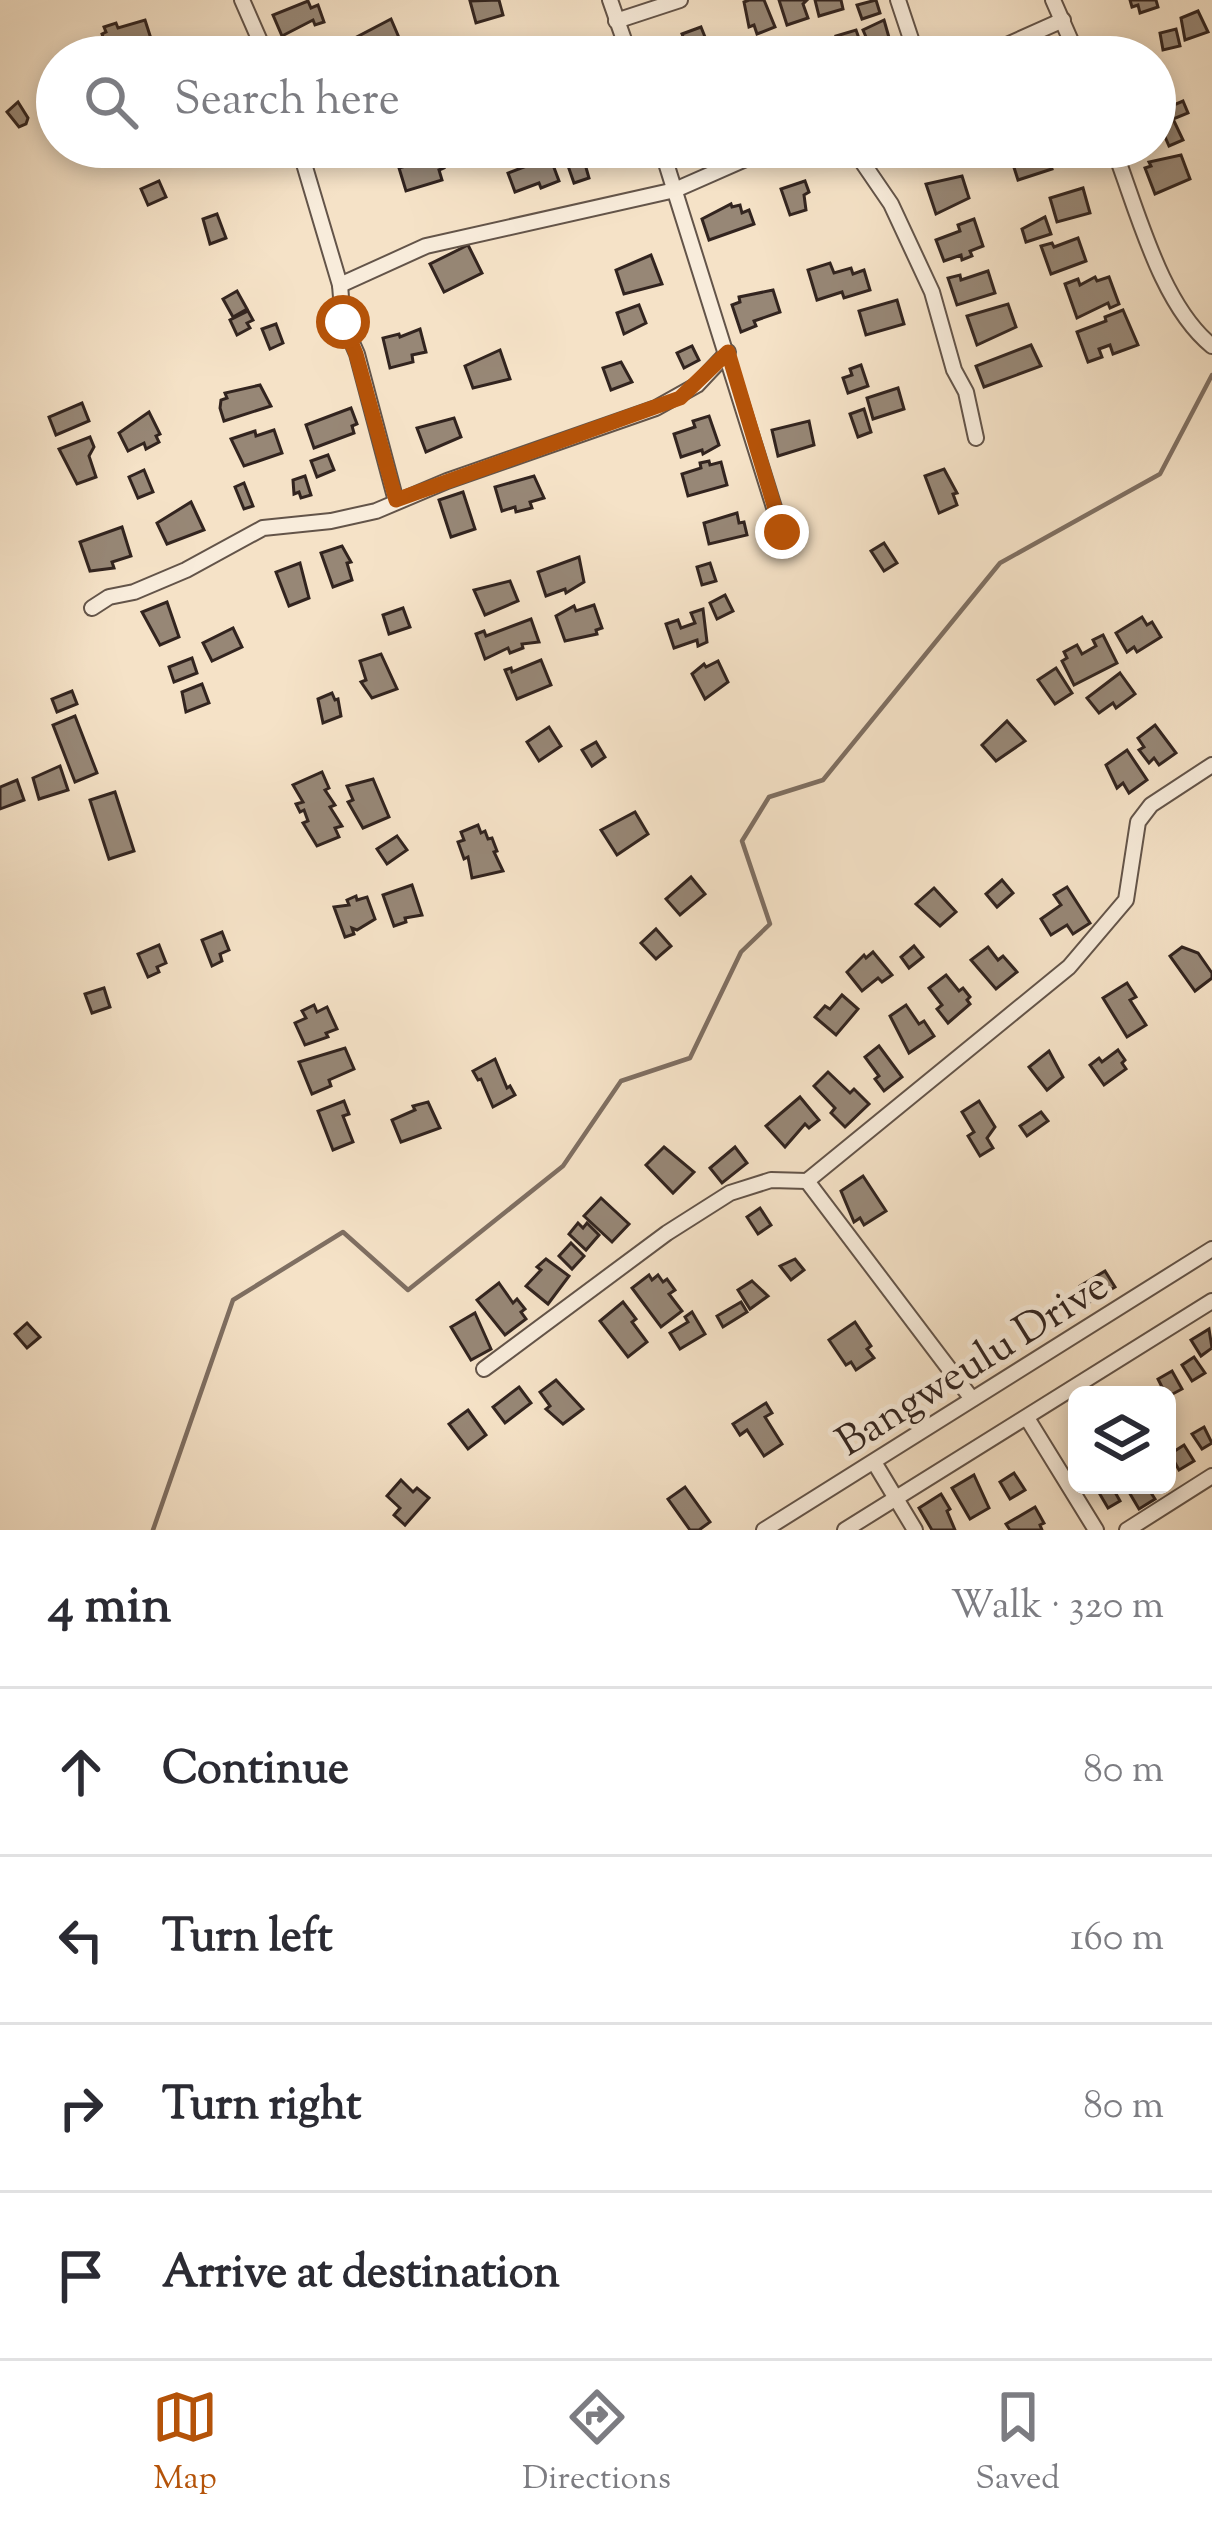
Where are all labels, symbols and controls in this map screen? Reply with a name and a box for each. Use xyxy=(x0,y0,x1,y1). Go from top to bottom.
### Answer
search box xyxy=(36,36,1176,168)
icon: search xyxy=(78,69,144,135)
text: Search here xyxy=(174,70,400,135)
route start xyxy=(316,295,370,349)
route end xyxy=(755,505,809,559)
street label: Bangweulu Drive xyxy=(826,1259,1121,1474)
map controls xyxy=(1068,1386,1176,1494)
button: layers xyxy=(1068,1386,1176,1494)
text: 4 min xyxy=(48,1572,171,1645)
text: Walk · 320 m xyxy=(951,1580,1164,1636)
icon: ahead xyxy=(48,1739,114,1805)
text: Continue xyxy=(162,1739,349,1804)
text: 80 m xyxy=(1083,1744,1164,1800)
icon: left xyxy=(48,1907,114,1973)
text: Turn left xyxy=(162,1907,333,1972)
text: 160 m xyxy=(1070,1912,1164,1968)
icon: right xyxy=(48,2075,114,2141)
text: Turn right xyxy=(162,2075,361,2140)
text: 80 m xyxy=(1083,2080,1164,2136)
icon: arrive xyxy=(48,2243,114,2309)
text: Arrive at destination xyxy=(162,2243,560,2308)
tab: Map xyxy=(152,2384,218,2504)
tab: Directions xyxy=(522,2384,671,2504)
tab: Saved xyxy=(975,2384,1060,2504)

